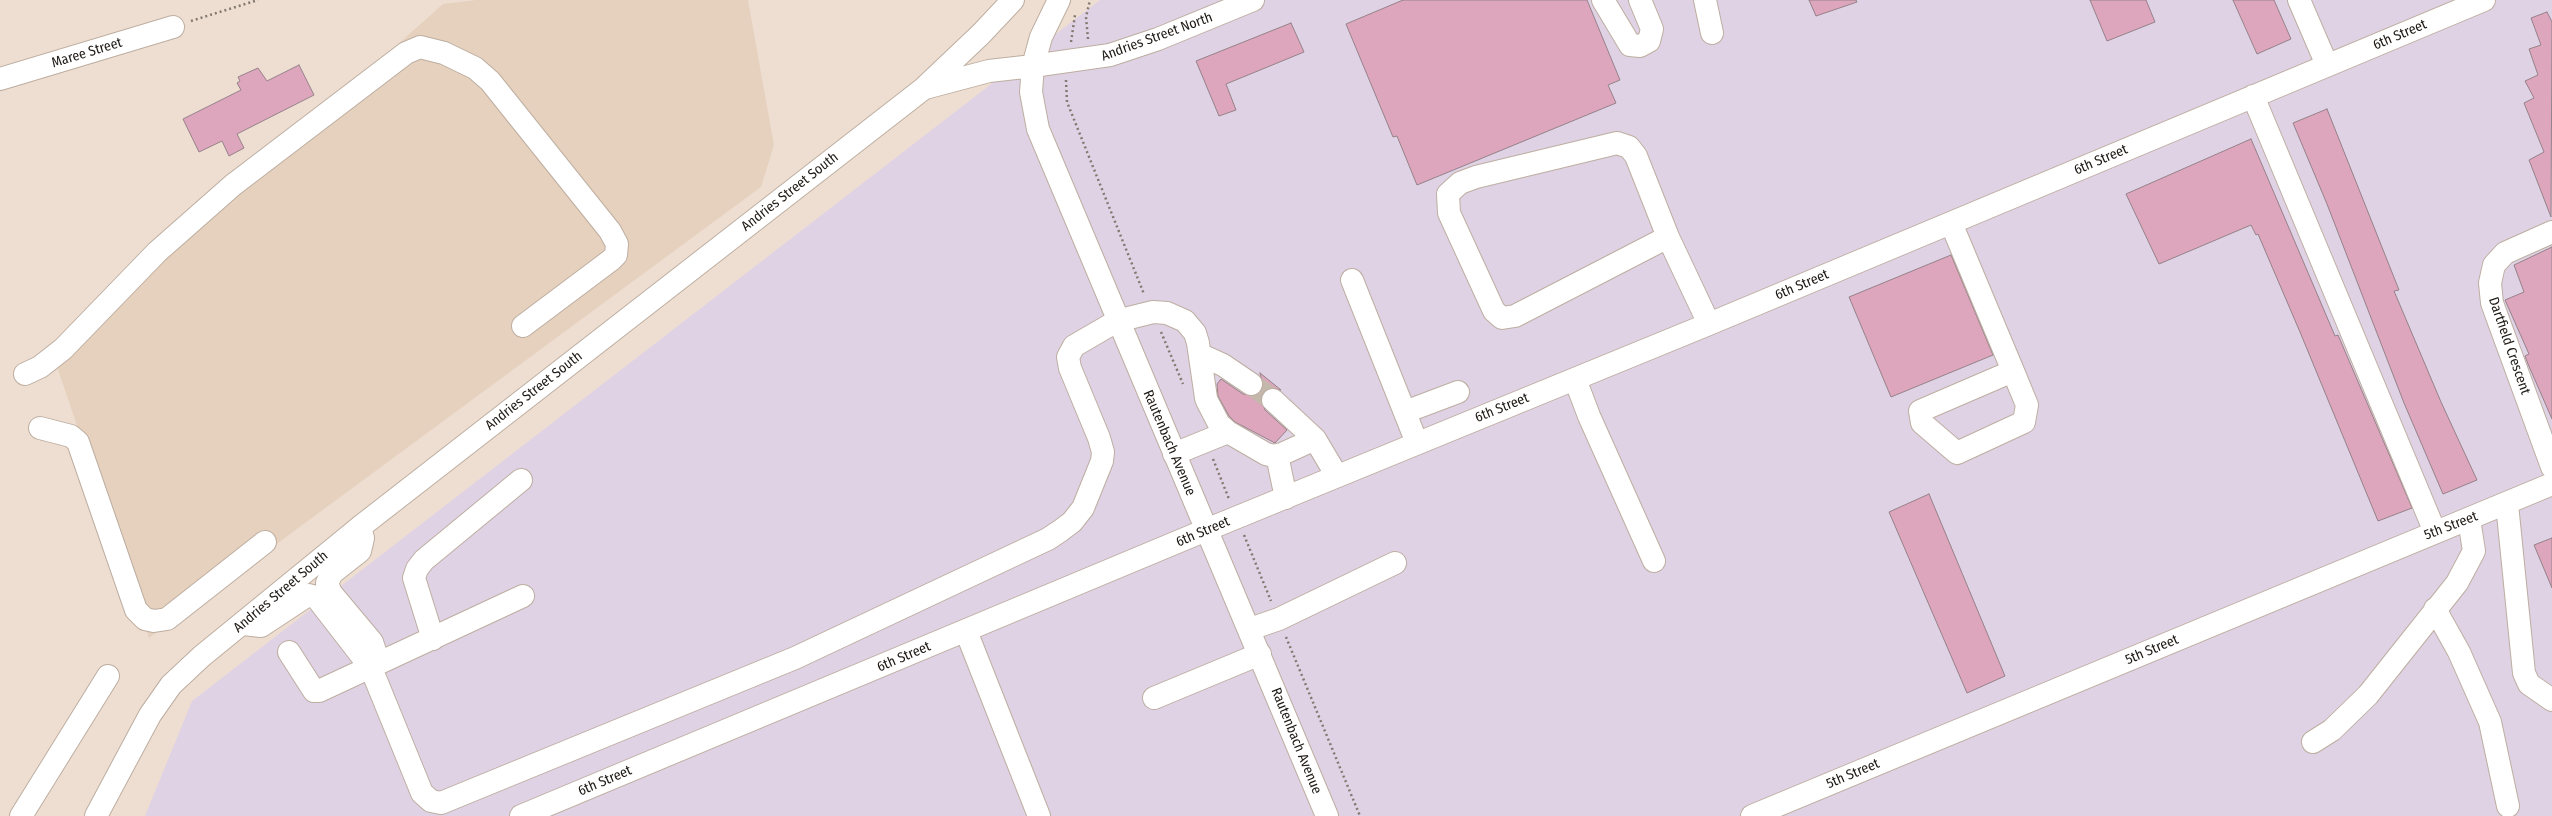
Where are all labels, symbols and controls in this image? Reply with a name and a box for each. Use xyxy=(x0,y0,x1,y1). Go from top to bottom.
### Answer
street label: Andries Street North xyxy=(1099,9,1215,65)
street label: 6th Street xyxy=(2371,16,2429,54)
street label: Maree Street xyxy=(50,34,124,72)
street label: 6th Street xyxy=(2072,141,2130,179)
street label: Andries Street South xyxy=(738,149,842,235)
street label: 6th Street xyxy=(1773,266,1831,304)
street label: Dartfield Crescent xyxy=(2484,295,2534,397)
street label: Andries Street South xyxy=(482,348,586,434)
street label: Rautenbach Avenue xyxy=(1139,388,1199,498)
street label: 6th Street xyxy=(1473,390,1531,426)
street label: 5th Street xyxy=(2422,508,2480,544)
street label: 6th Street xyxy=(1174,513,1232,551)
street label: Andries Street South xyxy=(230,548,332,636)
street label: 5th Street xyxy=(2123,631,2181,669)
street label: 6th Street xyxy=(875,638,933,676)
street label: Rautenbach Avenue xyxy=(1267,685,1325,797)
street label: 5th Street xyxy=(1824,755,1882,793)
street label: 6th Street xyxy=(576,762,634,800)

